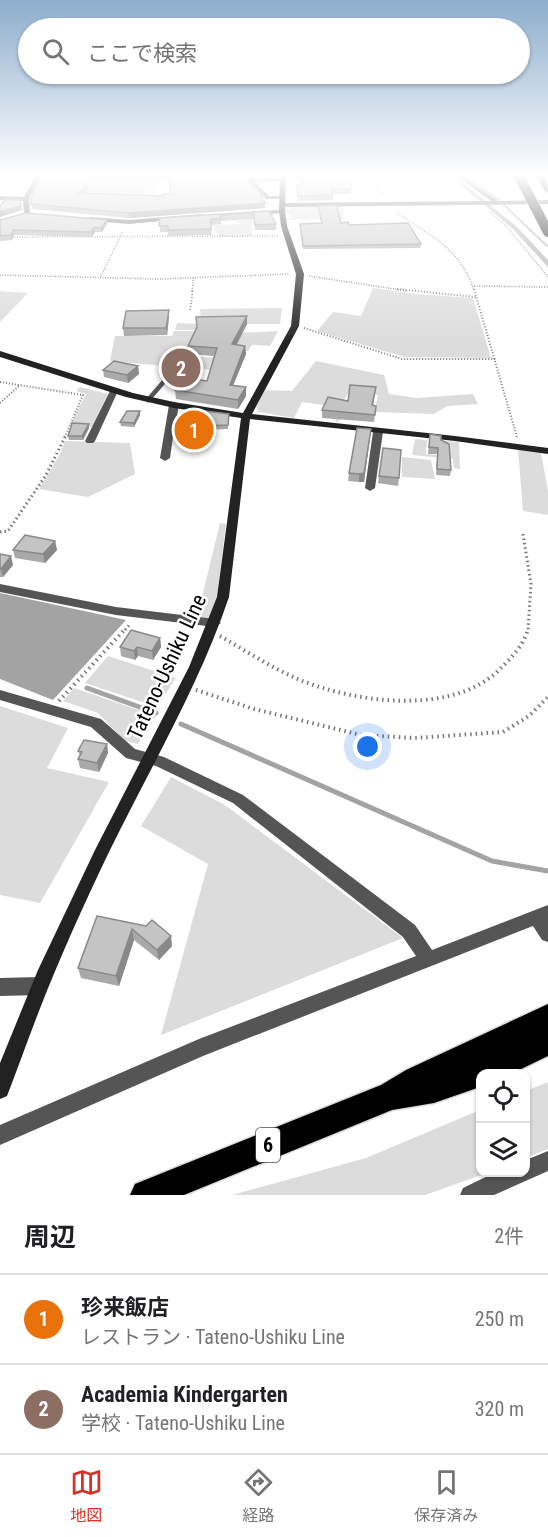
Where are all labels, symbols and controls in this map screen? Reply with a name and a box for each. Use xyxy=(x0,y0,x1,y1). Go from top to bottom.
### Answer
search box xyxy=(18,18,530,84)
icon: search xyxy=(39,35,72,68)
text: ここで検索 xyxy=(87,41,197,66)
pin: 2 xyxy=(162,346,201,391)
pin: 1 xyxy=(174,408,214,452)
street label: Tateno-Ushiku Line xyxy=(123,590,211,743)
your location xyxy=(353,732,382,761)
map controls xyxy=(476,1069,530,1177)
button: locate xyxy=(476,1069,530,1123)
button: layers xyxy=(476,1123,530,1177)
road number: 6 xyxy=(256,1128,280,1162)
text: 周辺 xyxy=(24,1222,76,1252)
text: 2件 xyxy=(494,1224,524,1248)
text: 珍来飯店 xyxy=(81,1295,169,1320)
text: 1 xyxy=(38,1307,49,1331)
text: 250 m xyxy=(475,1307,524,1331)
text: レストラン · Tateno-Ushiku Line xyxy=(81,1325,345,1349)
text: Academia Kindergarten xyxy=(81,1382,288,1407)
text: 2 xyxy=(38,1397,49,1421)
text: 320 m xyxy=(475,1397,524,1421)
text: 学校 · Tateno-Ushiku Line xyxy=(81,1411,285,1435)
tab: 地図 xyxy=(70,1466,103,1526)
tab: 経路 xyxy=(242,1466,275,1526)
tab: 保存済み xyxy=(414,1466,478,1526)

